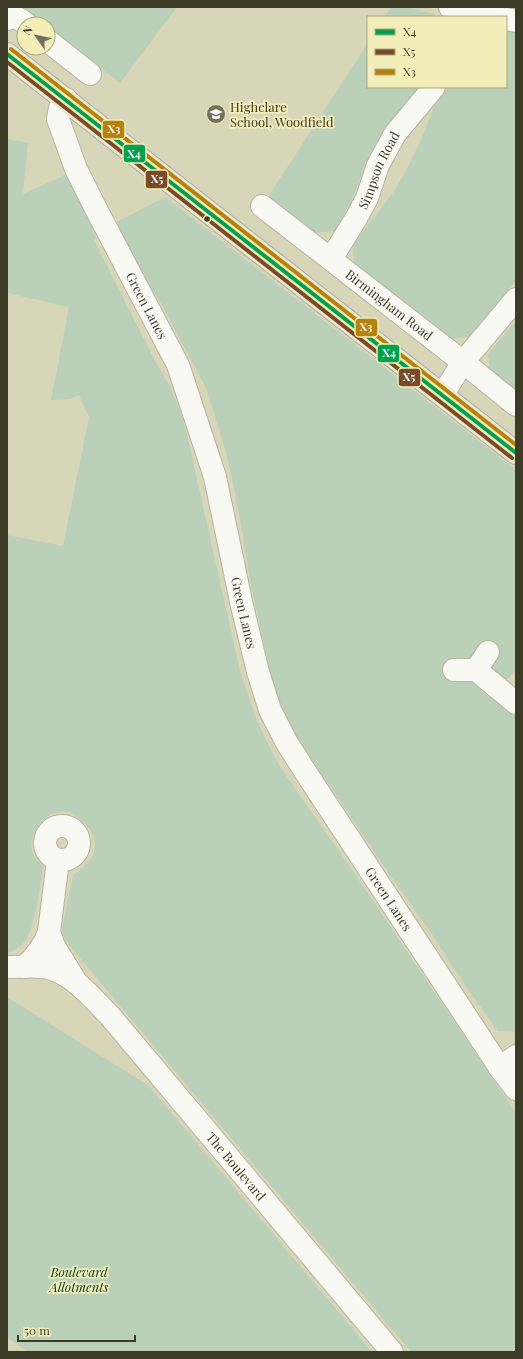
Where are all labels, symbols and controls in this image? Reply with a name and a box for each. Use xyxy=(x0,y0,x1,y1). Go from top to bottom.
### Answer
north arrow xyxy=(16,16,56,56)
legend xyxy=(367,16,507,88)
text: N xyxy=(19,23,36,38)
text: X4 xyxy=(403,23,417,39)
text: X5 xyxy=(403,43,416,59)
text: X3 xyxy=(403,63,416,79)
place label: Highclare School, Woodfield xyxy=(230,98,334,130)
school or university icon: Highclare School, Woodfield xyxy=(205,103,227,125)
line badge: X3 xyxy=(102,120,125,139)
text: X3 xyxy=(108,121,120,136)
street label: Simpson Road xyxy=(354,128,403,212)
line badge: X4 xyxy=(123,144,146,163)
text: X4 xyxy=(127,146,141,161)
line badge: X5 xyxy=(145,170,168,189)
text: X5 xyxy=(151,171,163,186)
unlabelled marker xyxy=(202,214,212,224)
street label: Birmingham Road xyxy=(342,265,437,344)
street label: Green Lanes xyxy=(123,269,172,342)
line badge: X3 xyxy=(355,318,378,337)
text: X3 xyxy=(360,319,372,334)
line badge: X4 xyxy=(377,344,400,363)
text: X4 xyxy=(382,345,396,360)
line badge: X5 xyxy=(398,368,421,387)
text: X5 xyxy=(403,369,415,384)
street label: Green Lanes xyxy=(228,575,261,651)
street label: Green Lanes xyxy=(362,863,417,934)
street label: The Boulevard xyxy=(203,1128,270,1204)
park label: Boulevard Allotments xyxy=(47,1263,109,1295)
scale bar xyxy=(18,1317,135,1343)
text: 50 m xyxy=(24,1322,50,1338)

